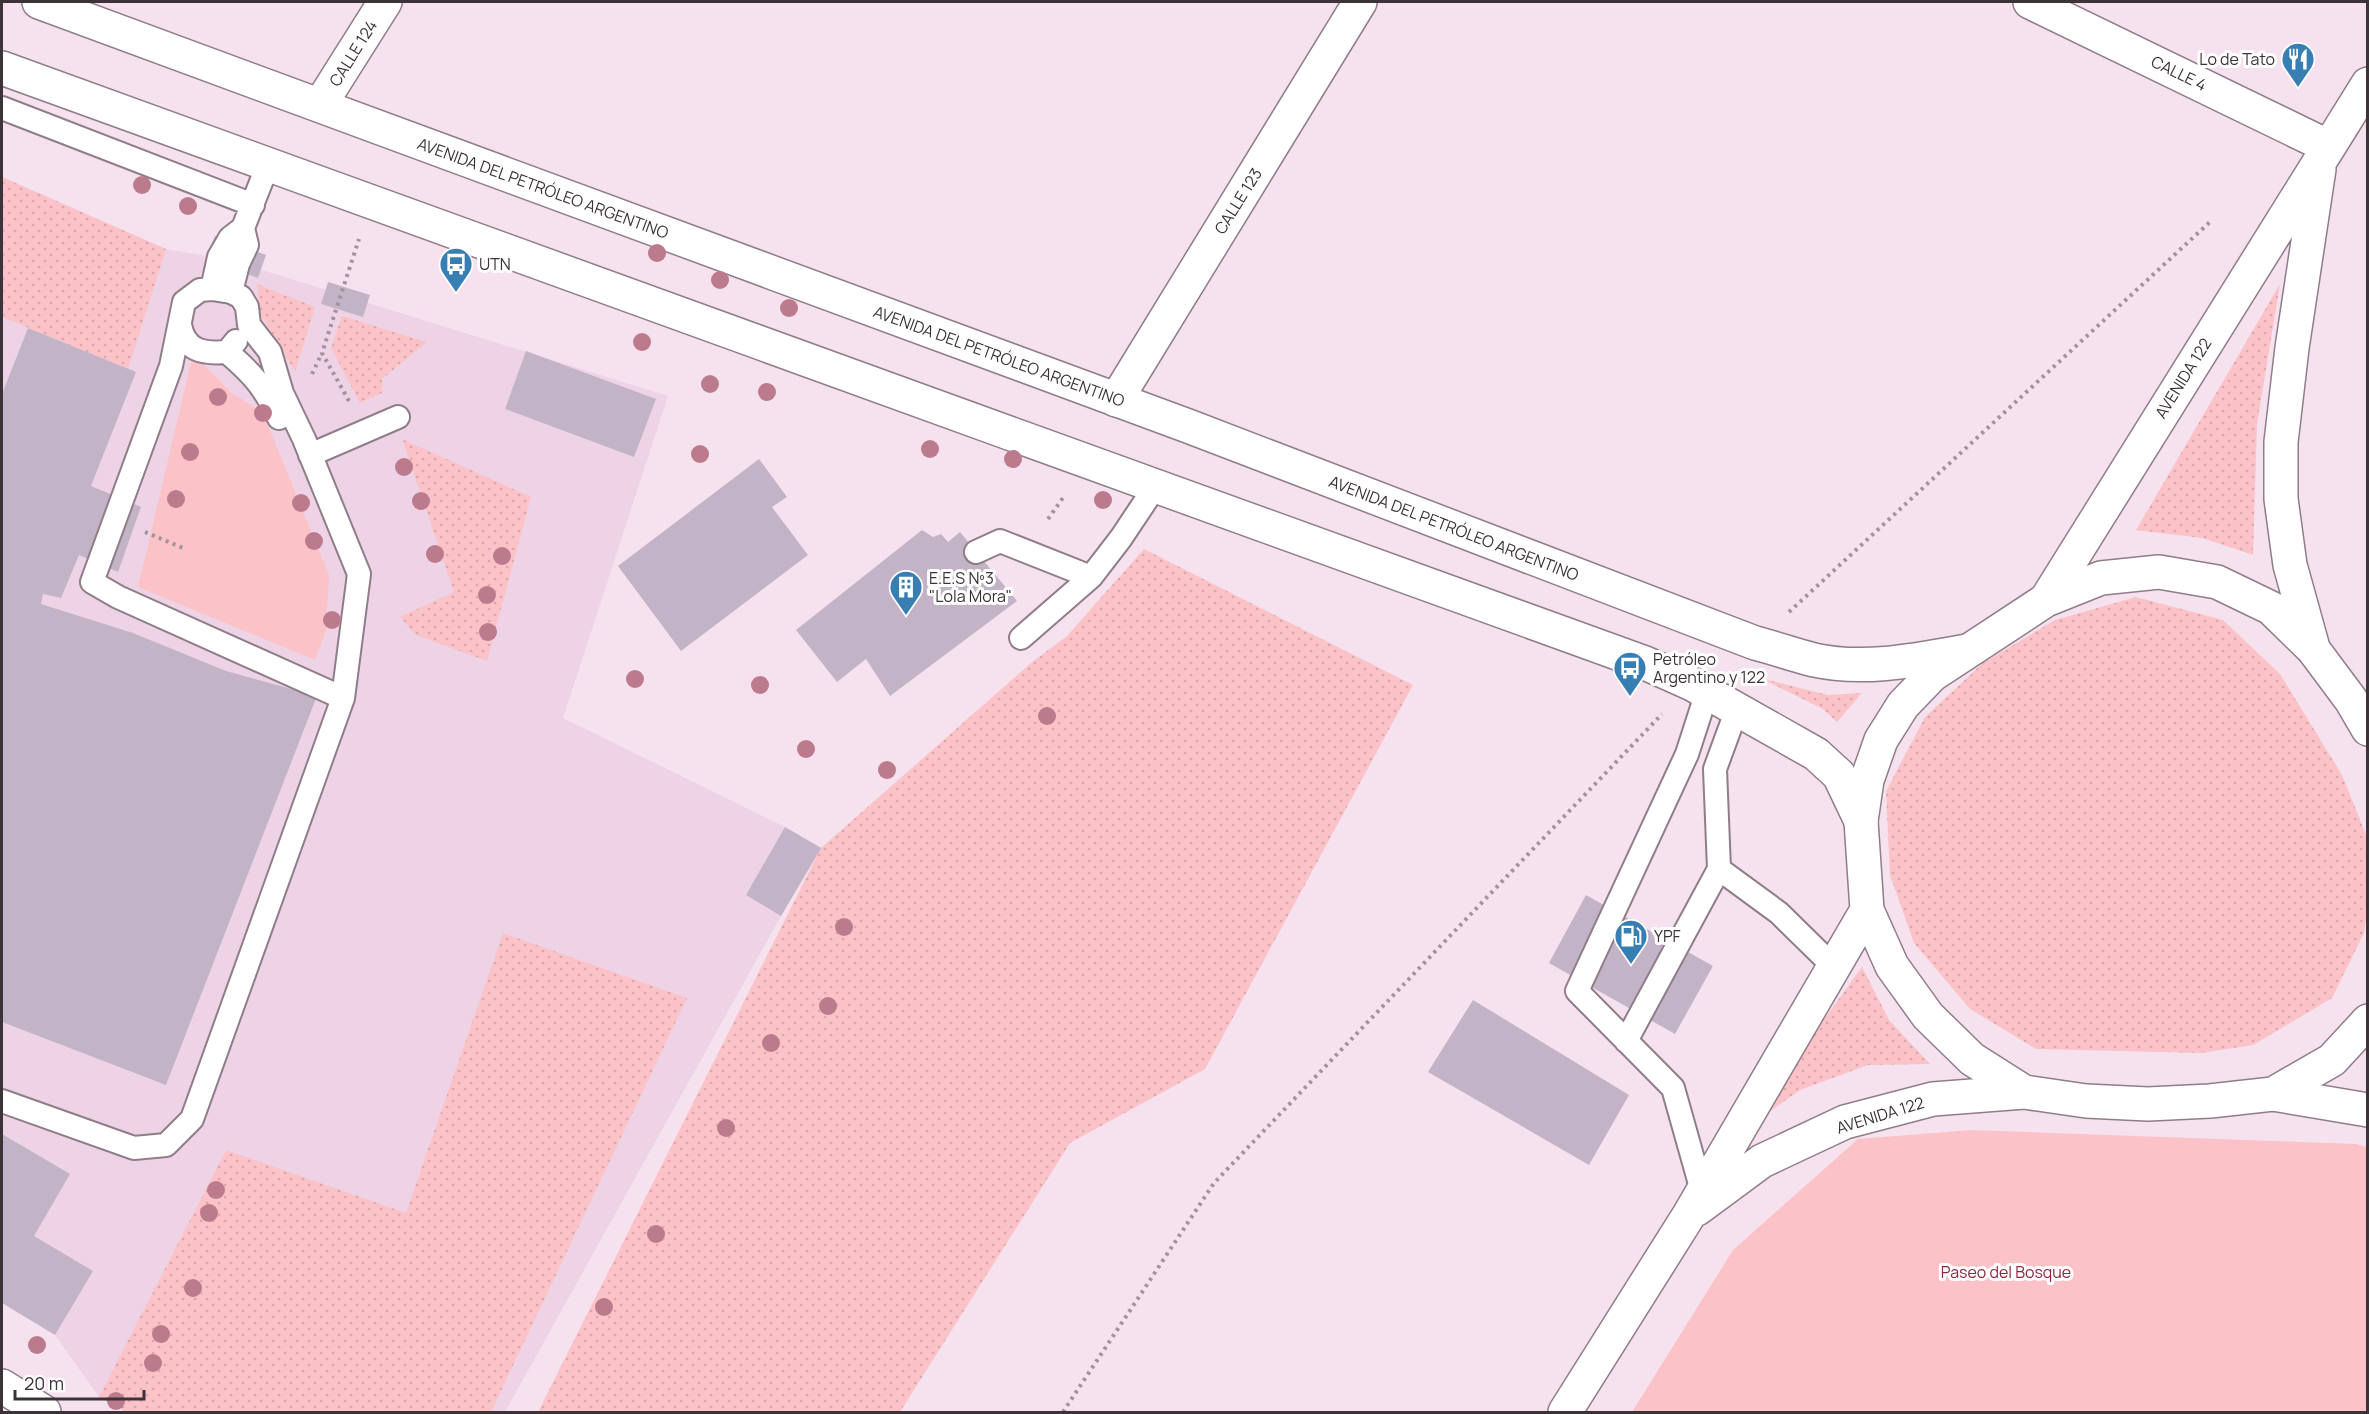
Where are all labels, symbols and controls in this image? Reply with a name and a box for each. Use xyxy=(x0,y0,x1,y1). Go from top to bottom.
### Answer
street label: CALLE 124 xyxy=(324,16,382,90)
restaurant icon: Lo de Tato xyxy=(2280,41,2316,88)
place label: Lo de Tato xyxy=(2199,48,2275,70)
street label: CALLE 4 xyxy=(2148,50,2210,96)
street label: AVENIDA DEL PETRÓLEO ARGENTINO xyxy=(414,132,672,244)
street label: CALLE 123 xyxy=(1209,164,1267,238)
bus stop icon: UTN xyxy=(438,246,474,293)
place label: UTN xyxy=(479,253,511,275)
street label: AVENIDA DEL PETRÓLEO ARGENTINO xyxy=(870,300,1128,412)
street label: AVENIDA 122 xyxy=(2150,334,2216,422)
street label: AVENIDA DEL PETRÓLEO ARGENTINO xyxy=(1326,470,1582,586)
place label: E.E.S Nº3 "Lola Mora" xyxy=(929,567,1012,607)
building icon: E.E.S Nº3 "Lola Mora" xyxy=(888,569,924,616)
place label: Petróleo Argentino y 122 xyxy=(1653,648,1765,688)
bus stop icon: Petróleo Argentino y 122 xyxy=(1612,650,1648,697)
fuel station icon: YPF xyxy=(1613,918,1649,965)
place label: YPF xyxy=(1654,925,1681,947)
street label: AVENIDA 122 xyxy=(1833,1091,1927,1139)
park label: Paseo del Bosque xyxy=(1941,1261,2071,1283)
scale bar xyxy=(15,1363,144,1401)
text: 20 m xyxy=(24,1371,64,1395)

